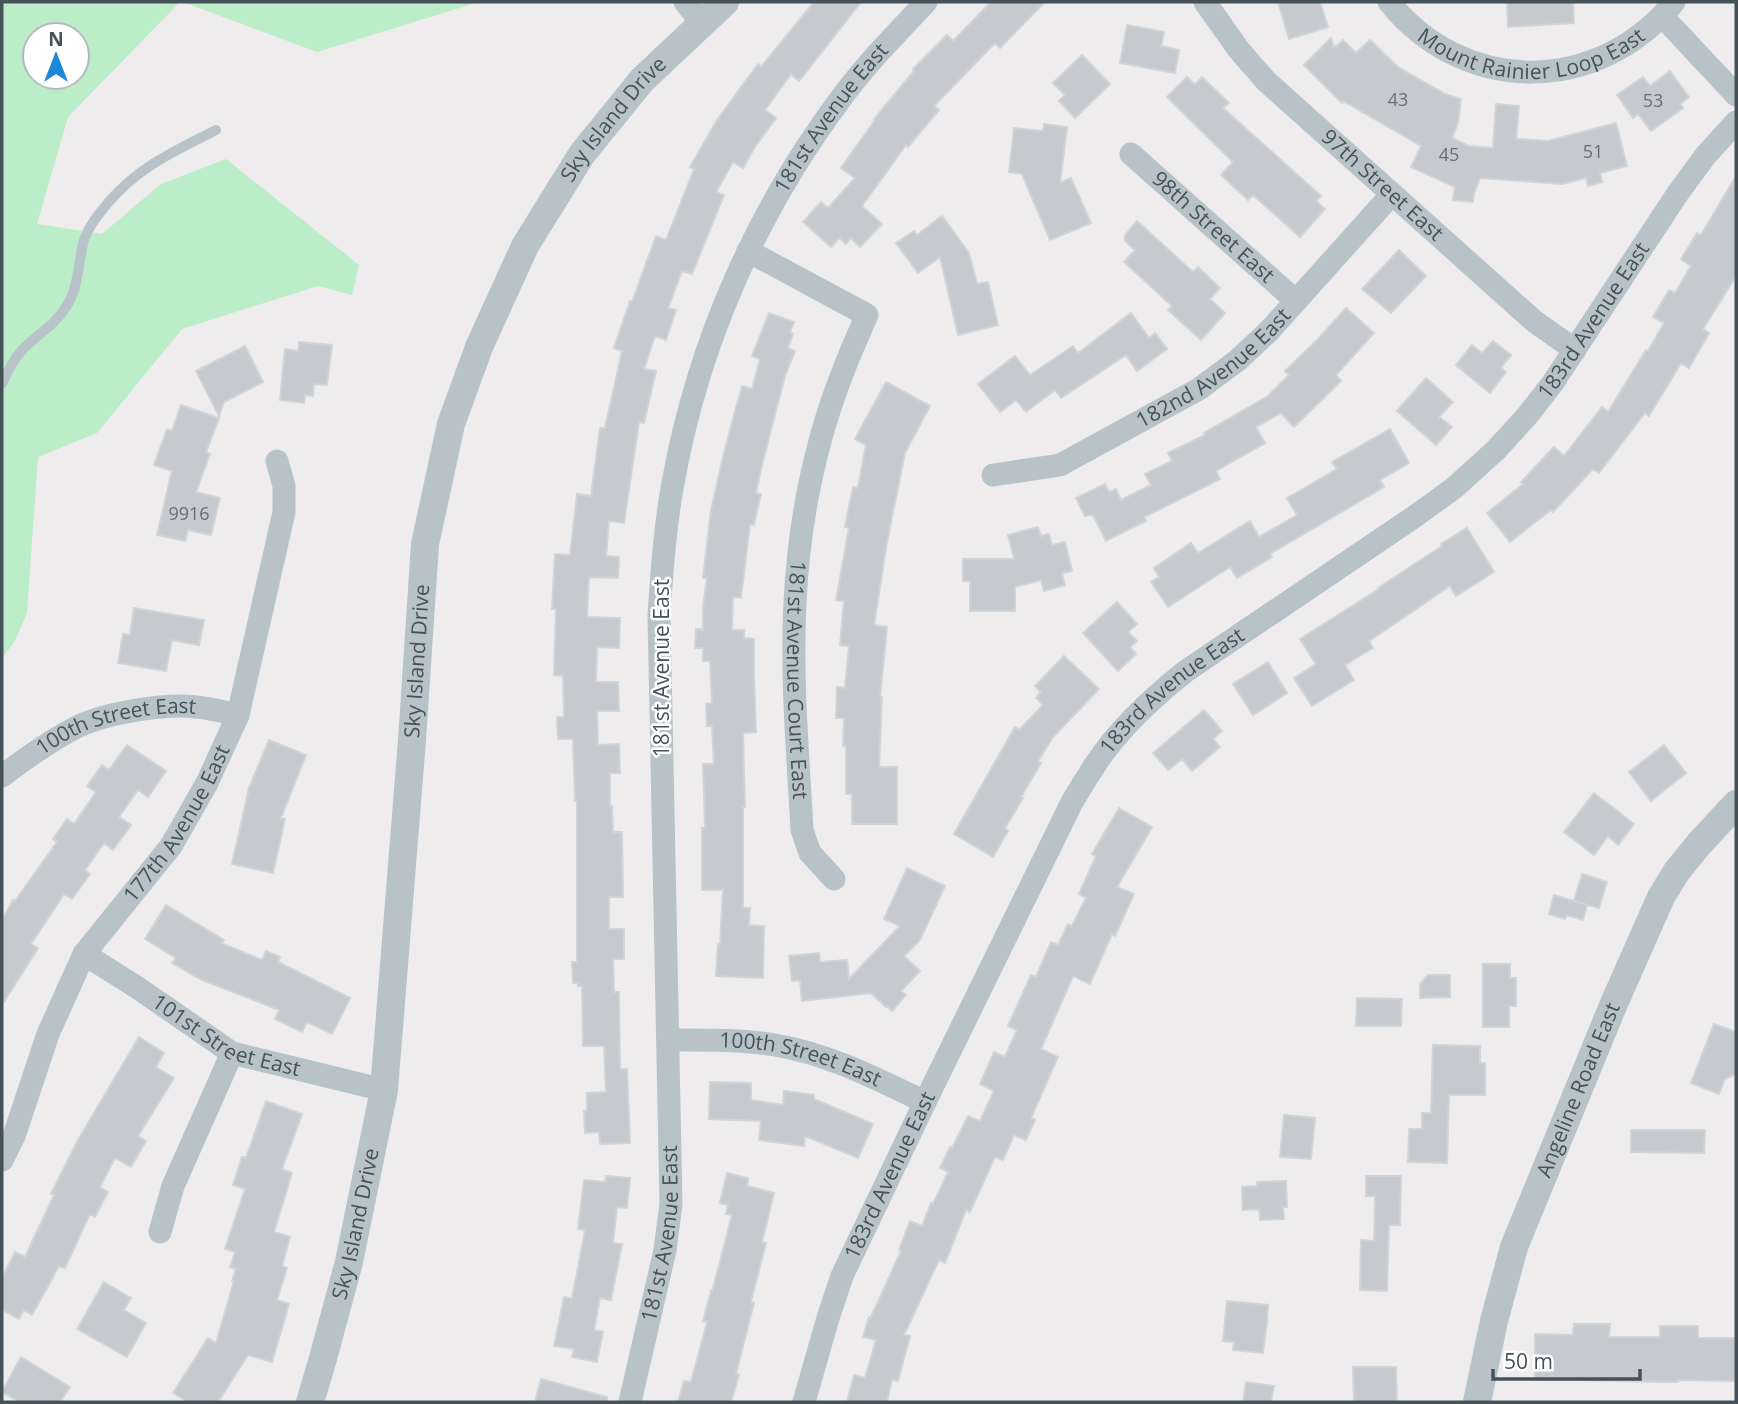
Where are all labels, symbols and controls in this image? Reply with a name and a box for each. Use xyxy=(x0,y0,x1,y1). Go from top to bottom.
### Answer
street label: Mount Rainier Loop East xyxy=(1411,13,1651,39)
north arrow xyxy=(21,21,91,91)
text: Mount Rainier Loop East xyxy=(1413,21,1650,85)
text: N xyxy=(48,26,64,52)
street label: 181st Avenue East xyxy=(767,36,894,198)
street label: Sky Island Drive xyxy=(553,50,672,187)
house number: 43 xyxy=(1388,87,1408,111)
house number: 53 xyxy=(1643,88,1663,112)
street label: 97th Street East xyxy=(1316,122,1450,246)
house number: 51 xyxy=(1583,139,1603,163)
house number: 45 xyxy=(1439,142,1459,166)
street label: 98th Street East xyxy=(1147,164,1281,288)
street label: 183rd Avenue East xyxy=(1531,236,1655,404)
street label: 182nd Avenue East xyxy=(1131,302,1296,434)
house number: 9916 xyxy=(168,501,210,525)
street label: 181st Avenue Court East xyxy=(781,560,815,800)
street label: 181st Avenue East xyxy=(647,579,675,757)
street label: Sky Island Drive xyxy=(397,583,435,739)
street label: 183rd Avenue East xyxy=(1093,621,1249,759)
street label: 100th Street East xyxy=(30,691,198,761)
street label: 177th Avenue East xyxy=(116,740,236,907)
street label: 101st Street East xyxy=(147,987,303,1082)
street label: Angeline Road East xyxy=(1529,998,1626,1181)
street label: 100th Street East xyxy=(719,1025,886,1092)
street label: 183rd Avenue East xyxy=(837,1087,941,1263)
street label: 181st Avenue East xyxy=(634,1145,684,1324)
street label: Sky Island Drive xyxy=(325,1146,385,1302)
scale bar xyxy=(1493,1338,1640,1382)
text: 50 m xyxy=(1504,1347,1553,1375)

